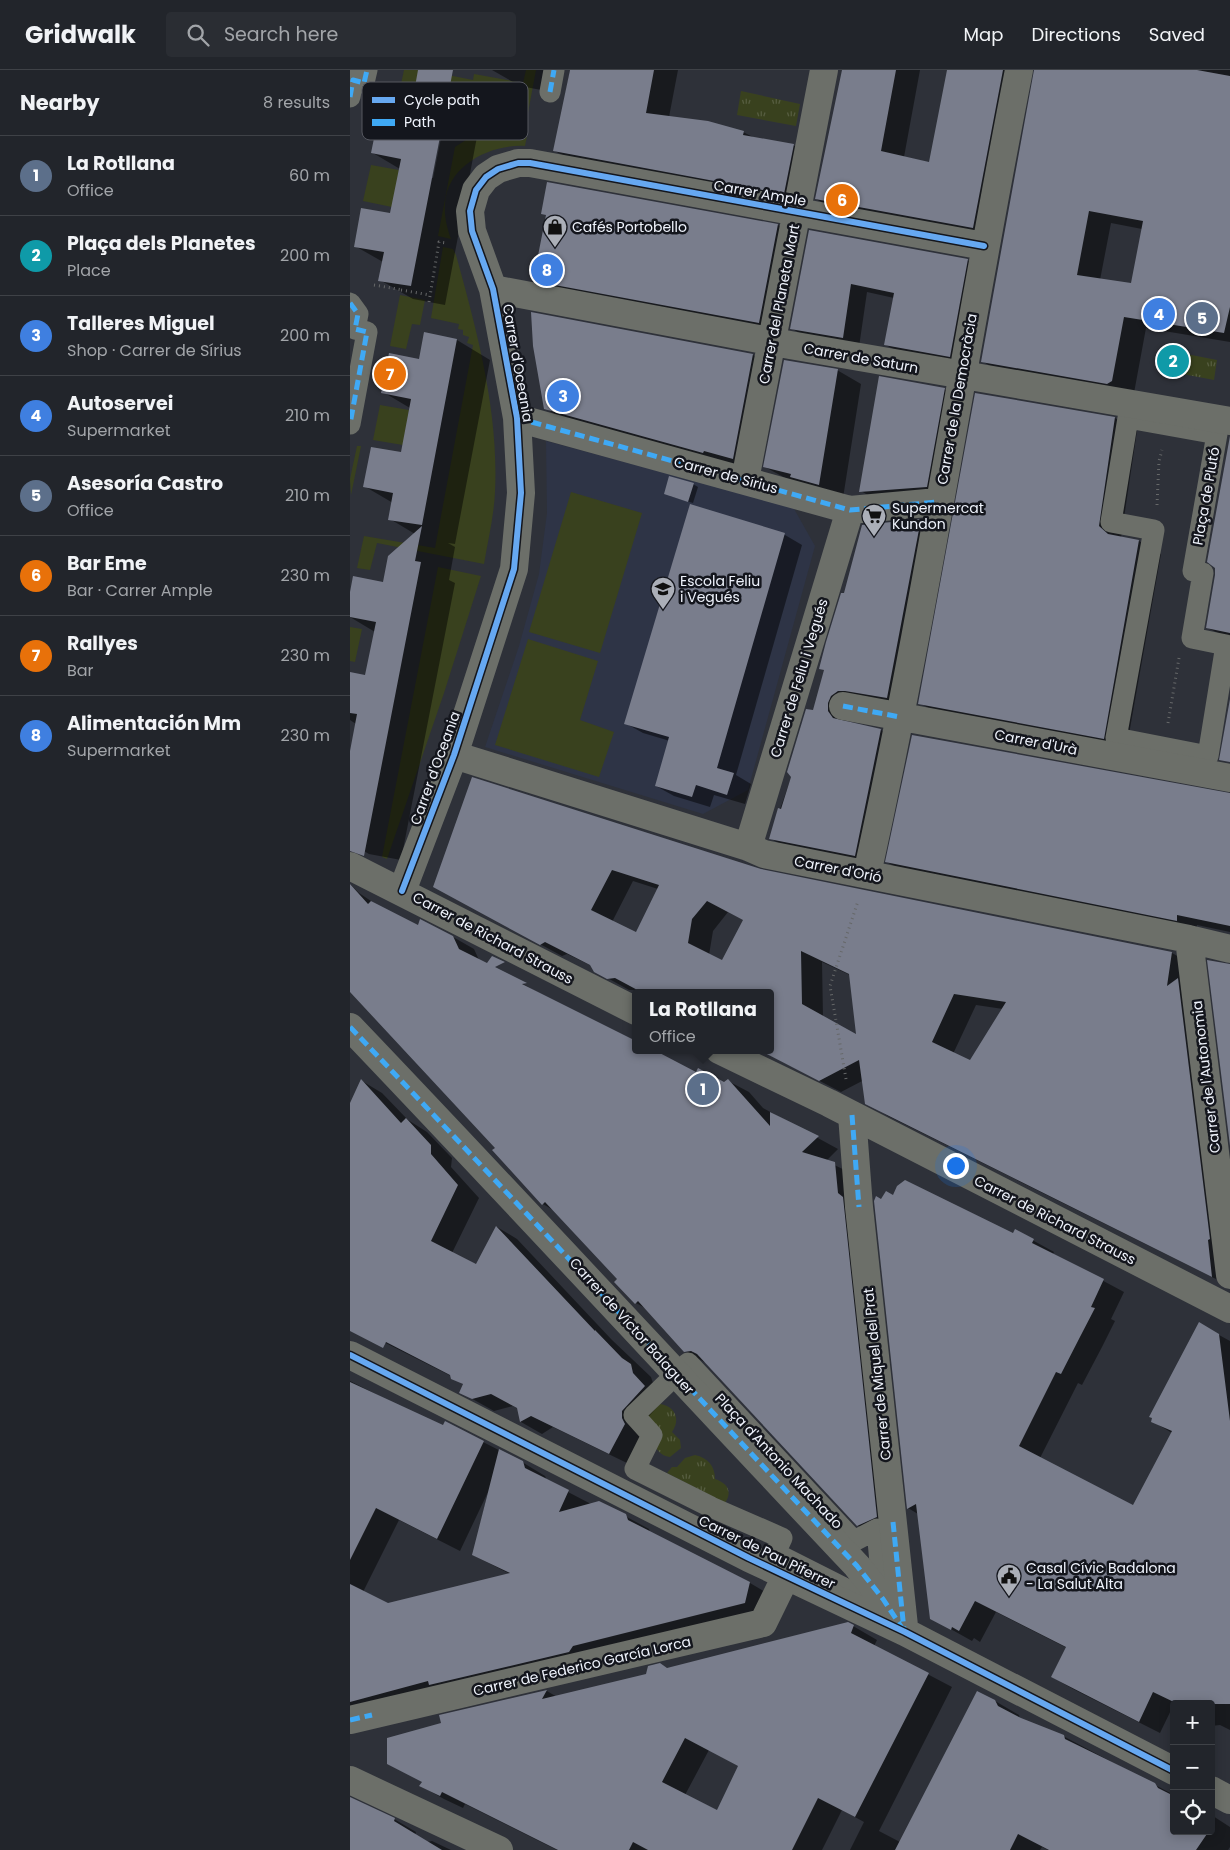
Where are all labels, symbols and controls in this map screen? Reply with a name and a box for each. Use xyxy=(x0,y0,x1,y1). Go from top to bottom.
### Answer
search box xyxy=(166,12,516,57)
text: Gridwalk xyxy=(25,18,136,51)
icon: search xyxy=(184,21,212,49)
text: Search here xyxy=(224,21,338,48)
text: Map xyxy=(964,22,1003,47)
text: Directions xyxy=(1031,22,1121,47)
text: Saved xyxy=(1149,22,1205,47)
legend xyxy=(362,82,528,140)
text: Nearby xyxy=(20,88,100,117)
text: Cycle path xyxy=(404,90,480,110)
text: 8 results xyxy=(263,91,330,114)
text: Path xyxy=(404,112,436,132)
text: La Rotllana xyxy=(67,150,175,177)
text: 1 xyxy=(33,164,39,187)
text: 60 m xyxy=(289,164,330,187)
street label: Carrer Ample xyxy=(712,175,808,211)
text: Office xyxy=(67,179,114,202)
pin: 6 xyxy=(826,181,858,219)
shop icon: Cafés Portobello xyxy=(542,214,568,248)
place label: Cafés Portobello xyxy=(572,217,687,237)
street label: Carrer del Planeta Mart xyxy=(754,222,804,386)
text: Plaça dels Planetes xyxy=(67,230,256,257)
text: 2 xyxy=(31,244,41,267)
text: 200 m xyxy=(280,244,330,267)
pin: 8 xyxy=(531,251,563,289)
text: Place xyxy=(67,259,111,282)
pin: 4 xyxy=(1143,295,1175,333)
pin: 5 xyxy=(1186,299,1218,337)
street label: Carrer d'Oceania xyxy=(498,302,538,424)
text: Talleres Miguel xyxy=(67,310,215,337)
street label: Carrer de la Democràcia xyxy=(932,312,982,486)
text: 3 xyxy=(31,324,41,347)
text: 200 m xyxy=(280,324,330,347)
street label: Carrer de Saturn xyxy=(802,338,920,378)
text: Shop · Carrer de Sírius xyxy=(67,339,242,362)
pin: 2 xyxy=(1157,342,1189,380)
pin: 7 xyxy=(374,355,406,393)
pin: 3 xyxy=(547,377,579,415)
text: Autoservei xyxy=(67,390,173,417)
text: 4 xyxy=(31,404,41,427)
text: 210 m xyxy=(285,404,330,427)
text: Supermarket xyxy=(67,419,171,442)
street label: Plaça de Plutó xyxy=(1188,445,1224,547)
street label: Carrer de Sírius xyxy=(672,452,780,498)
text: Asesoría Castro xyxy=(67,470,223,497)
text: 5 xyxy=(31,484,41,507)
text: 210 m xyxy=(285,484,330,507)
place label: Supermercat Kundon xyxy=(892,498,984,534)
text: Office xyxy=(67,499,114,522)
supermarket icon: Supermercat Kundon xyxy=(861,503,887,537)
text: Bar Eme xyxy=(67,550,147,577)
text: 6 xyxy=(31,564,41,587)
text: 230 m xyxy=(281,564,330,587)
place label: Escola Feliu i Vegués xyxy=(680,571,760,607)
school or university icon: Escola Feliu i Vegués xyxy=(650,576,676,610)
text: Bar · Carrer Ample xyxy=(67,579,213,602)
street label: Carrer de Feliu i Vegués xyxy=(765,596,833,760)
text: Rallyes xyxy=(67,630,138,657)
text: 7 xyxy=(32,644,40,667)
text: 230 m xyxy=(281,644,330,667)
text: Bar xyxy=(67,659,94,682)
street label: Carrer d'Oceania xyxy=(405,708,465,828)
text: Alimentación Mm xyxy=(67,710,241,737)
text: 8 xyxy=(31,724,41,747)
text: 230 m xyxy=(281,724,330,747)
street label: Carrer d'Urà xyxy=(993,724,1079,760)
text: Supermarket xyxy=(67,739,171,762)
street label: Carrer d'Orió xyxy=(793,851,883,887)
street label: Carrer de Richard Strauss xyxy=(409,887,577,989)
popup xyxy=(632,989,774,1054)
text: La Rotllana xyxy=(649,996,757,1023)
street label: Carrer de l'Autonomia xyxy=(1187,1000,1225,1154)
text: Office xyxy=(649,1025,696,1048)
pin: 1 xyxy=(687,1070,719,1108)
your location xyxy=(943,1153,969,1179)
street label: Carrer de Richard Strauss xyxy=(971,1170,1139,1270)
street label: Carrer de Víctor Balaguer xyxy=(565,1253,699,1399)
street label: Carrer de Miquel del Prat xyxy=(858,1287,896,1461)
street label: Plaça d'Antonio Machado xyxy=(711,1389,847,1533)
street label: Carrer de Pau Piferrer xyxy=(695,1510,839,1594)
place label: Casal Cívic Badalona - La Salut Alta xyxy=(1026,1558,1176,1594)
public building icon: Casal Cívic Badalona - La Salut Alta xyxy=(996,1563,1022,1597)
street label: Carrer de Federico García Lorca xyxy=(471,1631,693,1701)
map controls xyxy=(1170,1700,1215,1835)
button: + xyxy=(1170,1700,1215,1745)
button: − xyxy=(1170,1745,1215,1790)
button: locate xyxy=(1170,1790,1215,1835)

